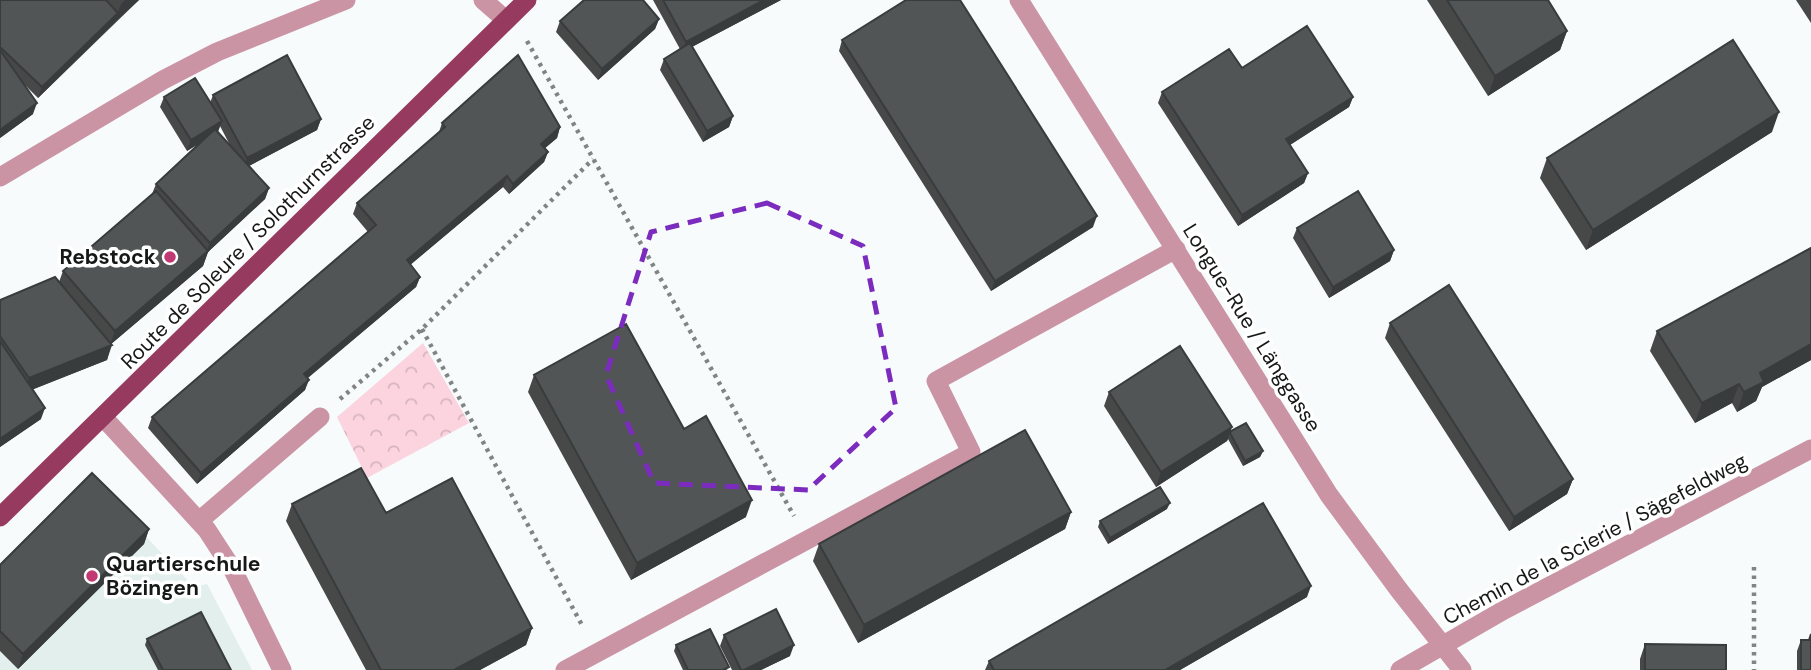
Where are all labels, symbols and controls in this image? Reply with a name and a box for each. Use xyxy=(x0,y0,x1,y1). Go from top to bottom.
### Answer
street label: Route de Soleure / Solothurnstrasse xyxy=(115,109,381,375)
street label: Longue-Rue / Länggasse xyxy=(1176,219,1328,437)
place label: Rebstock xyxy=(60,243,156,271)
marker: Rebstock xyxy=(162,249,178,265)
street label: Chemin de la Scierie / Sägefeldweg xyxy=(1438,447,1752,631)
place label: Quartierschule Bözingen xyxy=(106,550,260,602)
marker: Quartierschule Bözingen xyxy=(84,568,100,584)

